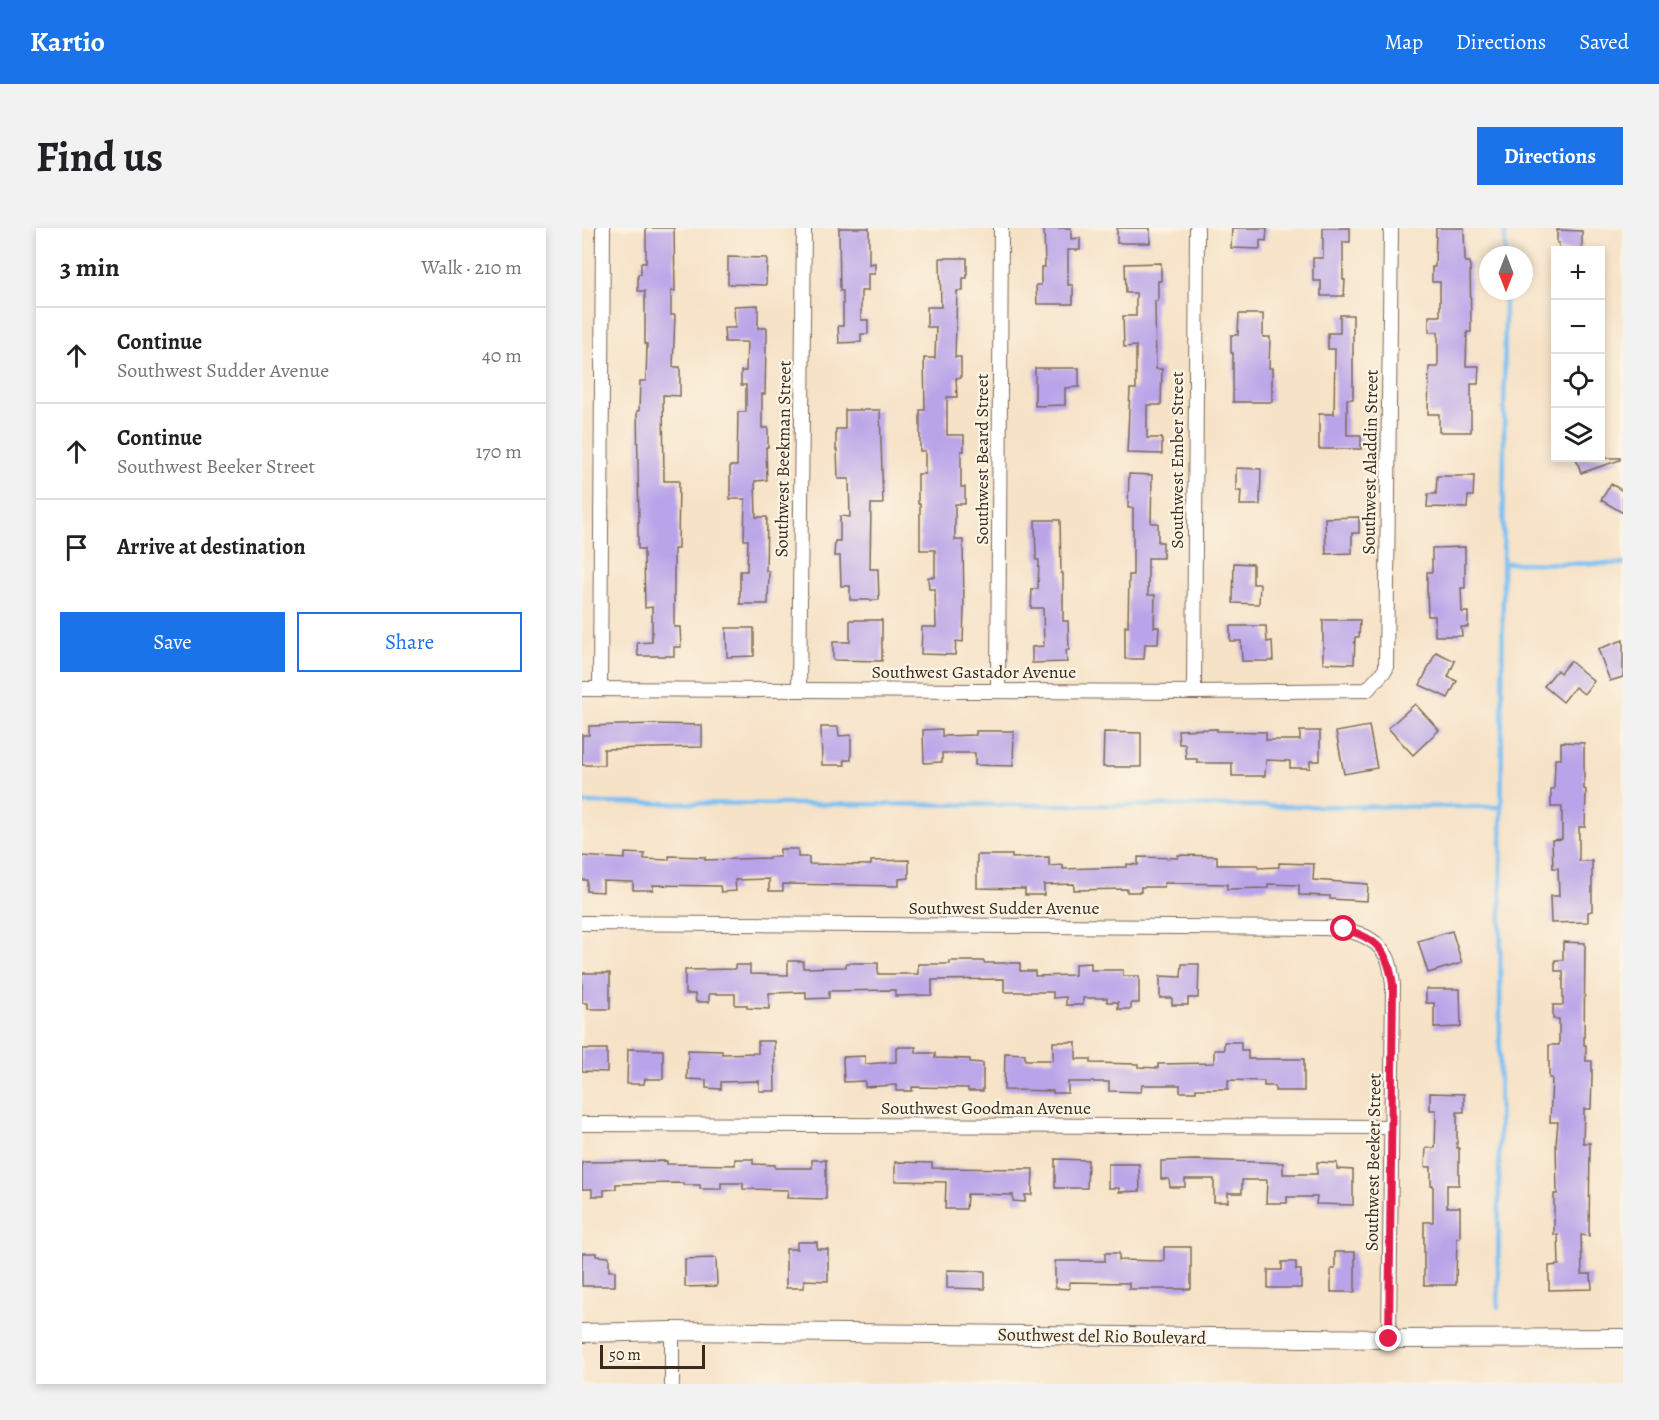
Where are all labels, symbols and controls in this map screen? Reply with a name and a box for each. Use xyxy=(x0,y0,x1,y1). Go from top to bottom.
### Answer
text: Kartio xyxy=(30,23,105,61)
text: Map xyxy=(1385,28,1423,56)
text: Directions xyxy=(1456,28,1546,56)
text: Saved xyxy=(1579,28,1629,56)
button: Directions xyxy=(1477,127,1623,185)
text: Find us xyxy=(36,128,163,185)
north arrow xyxy=(1479,246,1533,300)
map controls xyxy=(1551,246,1605,462)
button: + xyxy=(1551,246,1605,300)
text: 3 min xyxy=(60,250,120,285)
text: Walk · 210 m xyxy=(421,254,522,281)
button: − xyxy=(1551,300,1605,354)
text: Continue xyxy=(117,327,202,357)
icon: ahead xyxy=(60,339,93,372)
text: 40 m xyxy=(482,342,522,369)
button: locate xyxy=(1551,354,1605,408)
text: Southwest Sudder Avenue xyxy=(117,357,329,384)
street label: Southwest Beekman Street xyxy=(769,360,797,558)
street label: Southwest Aladdin Street xyxy=(1356,369,1384,555)
street label: Southwest Ember Street xyxy=(1165,371,1189,549)
street label: Southwest Beard Street xyxy=(970,373,994,545)
button: layers xyxy=(1551,408,1605,462)
text: Continue xyxy=(117,423,202,453)
icon: ahead xyxy=(60,435,93,468)
text: 170 m xyxy=(476,438,522,465)
text: Southwest Beeker Street xyxy=(117,453,315,480)
icon: arrive xyxy=(60,531,93,564)
text: Arrive at destination xyxy=(117,532,306,562)
button: Save xyxy=(60,612,285,672)
button: Share xyxy=(297,612,522,672)
street label: Southwest Gastador Avenue xyxy=(872,660,1076,684)
street label: Southwest Sudder Avenue xyxy=(908,896,1100,920)
route start xyxy=(1330,915,1356,941)
street label: Southwest Beeker Street xyxy=(1359,1073,1387,1251)
street label: Southwest Goodman Avenue xyxy=(881,1096,1091,1120)
street label: Southwest del Rio Boulevard xyxy=(997,1322,1207,1350)
route end xyxy=(1375,1325,1401,1351)
scale bar xyxy=(600,1342,705,1370)
text: 50 m xyxy=(609,1344,641,1366)

